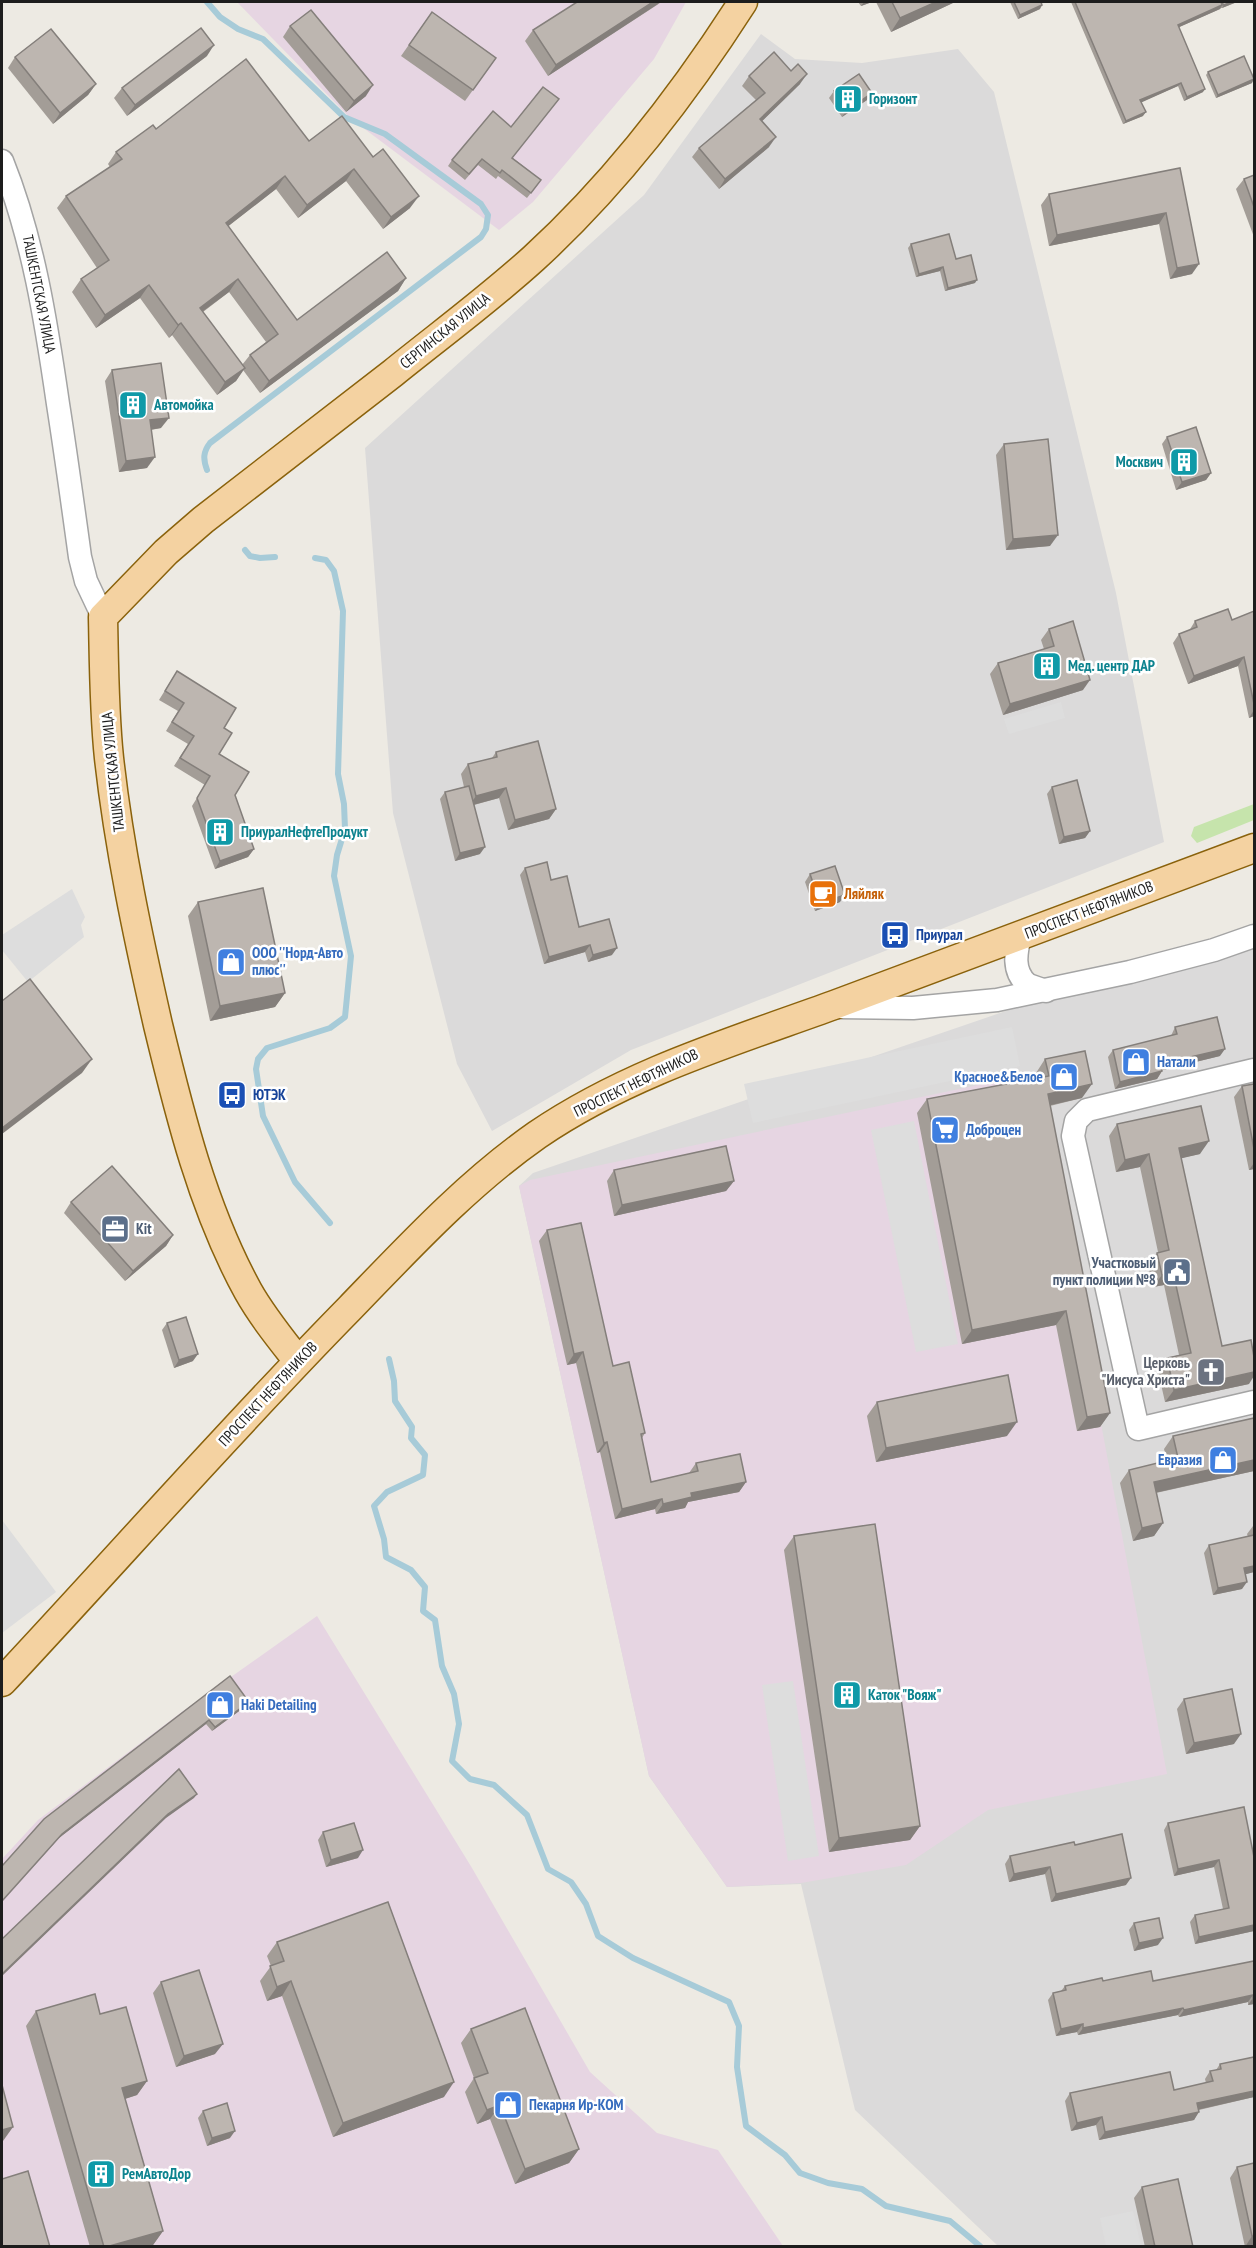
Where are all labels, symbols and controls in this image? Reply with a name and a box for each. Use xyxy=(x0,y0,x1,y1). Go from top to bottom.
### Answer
building icon: Горизонт xyxy=(832,83,864,115)
place label: Горизонт xyxy=(869,89,918,108)
street label: ТАШКЕНТСКАЯ УЛИЦА xyxy=(19,233,60,356)
street label: СЕРГИНСКАЯ УЛИЦА xyxy=(396,288,494,373)
building icon: Автомойка xyxy=(117,389,149,421)
place label: Автомойка xyxy=(153,395,214,414)
building icon: Москвич xyxy=(1168,446,1200,478)
place label: Москвич xyxy=(1116,452,1163,471)
building icon: Мед. центр ДАР xyxy=(1031,650,1063,682)
place label: Мед. центр ДАР xyxy=(1068,656,1155,675)
street label: ТАШКЕНТСКАЯ УЛИЦА xyxy=(97,710,128,833)
building icon: ПриуралНефтеПродукт xyxy=(204,816,236,848)
place label: ПриуралНефтеПродукт xyxy=(241,822,369,841)
street label: ПРОСПЕКТ НЕФТЯНИКОВ xyxy=(1022,876,1156,943)
cafe icon: Ляйляк xyxy=(807,878,839,910)
place label: Ляйляк xyxy=(843,884,885,903)
bus stop icon: Приурал xyxy=(879,919,911,951)
place label: Приурал xyxy=(916,925,963,944)
place label: ООО ''Норд-Авто плюс'' xyxy=(252,943,344,979)
shop icon: ООО ''Норд-Авто плюс'' xyxy=(215,946,247,978)
street label: ПРОСПЕКТ НЕФТЯНИКОВ xyxy=(570,1044,701,1121)
shop icon: Натали xyxy=(1120,1046,1152,1078)
place label: Натали xyxy=(1157,1052,1196,1071)
shop icon: Красное&Белое xyxy=(1048,1061,1080,1093)
place label: Красное&Белое xyxy=(954,1067,1043,1086)
bus stop icon: ЮТЭК xyxy=(216,1079,248,1111)
place label: ЮТЭК xyxy=(253,1085,286,1104)
supermarket icon: Доброцен xyxy=(929,1114,961,1146)
place label: Доброцен xyxy=(966,1120,1022,1139)
office icon: Kit xyxy=(99,1213,131,1245)
place label: Kit xyxy=(136,1219,152,1238)
place label: Участковый пункт полиции №8 xyxy=(1053,1253,1156,1289)
public building icon: Участковый пункт полиции №8 xyxy=(1161,1256,1193,1288)
street label: ПРОСПЕКТ НЕФТЯНИКОВ xyxy=(214,1337,321,1450)
place label: Церковь "Иисуса Христа" xyxy=(1101,1353,1190,1389)
church icon: Церковь "Иисуса Христа" xyxy=(1195,1356,1227,1388)
shop icon: Евразия xyxy=(1207,1444,1239,1476)
place label: Евразия xyxy=(1158,1450,1202,1469)
building icon: Каток "Вояж" xyxy=(831,1679,863,1711)
place label: Каток "Вояж" xyxy=(868,1685,942,1704)
shop icon: Haki Detailing xyxy=(204,1689,236,1721)
place label: Haki Detailing xyxy=(241,1695,317,1714)
shop icon: Пекарня Ир-КОМ xyxy=(492,2089,524,2121)
place label: Пекарня Ир-КОМ xyxy=(529,2095,623,2114)
building icon: РемАвтоДор xyxy=(85,2158,117,2190)
place label: РемАвтоДор xyxy=(122,2164,191,2183)

